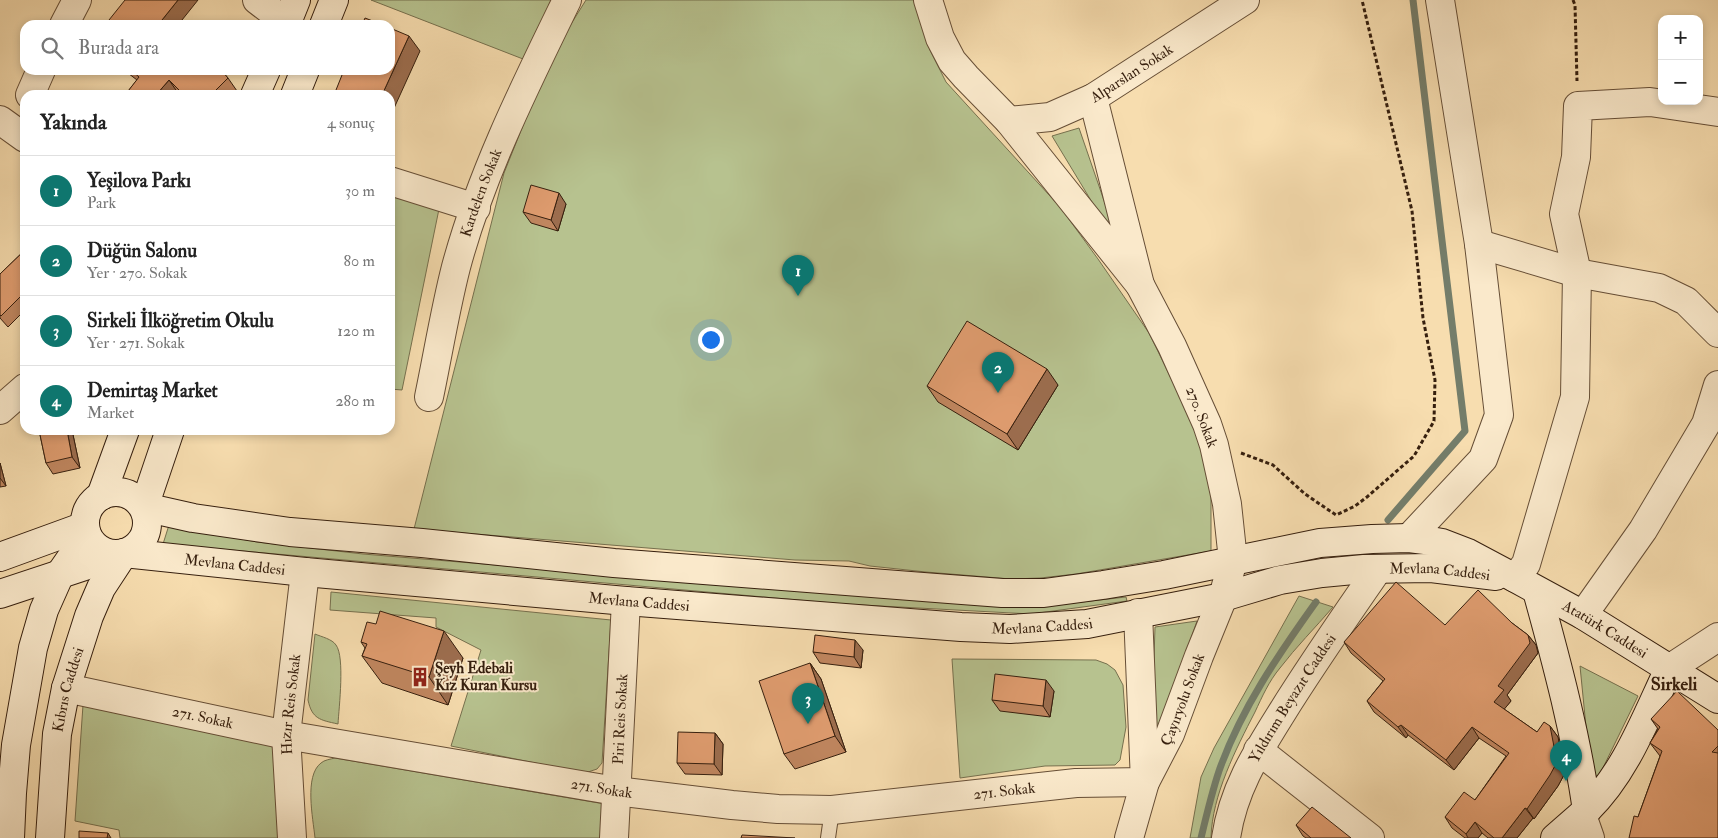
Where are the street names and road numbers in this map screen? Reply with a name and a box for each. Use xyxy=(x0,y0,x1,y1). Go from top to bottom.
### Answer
street label: Alparslan Sokak xyxy=(1086,40,1177,108)
street label: Kardelen Sokak xyxy=(456,146,506,239)
street label: 270. Sokak xyxy=(1181,384,1222,450)
street label: Mevlana Caddesi xyxy=(183,550,286,580)
street label: Mevlana Caddesi xyxy=(1389,559,1491,585)
street label: Mevlana Caddesi xyxy=(588,589,690,616)
street label: Atatürk Caddesi xyxy=(1558,596,1651,663)
street label: Mevlana Caddesi xyxy=(991,614,1094,639)
street label: Yıldırım Beyazıt Caddesi xyxy=(1245,630,1341,766)
street label: Kıbrıs Caddesi xyxy=(49,645,88,734)
street label: Çayıryolu Sokak xyxy=(1156,651,1209,749)
street label: Hızır Reis Sokak xyxy=(277,653,305,755)
street label: Piri Reis Sokak xyxy=(609,673,632,765)
street label: 271. Sokak xyxy=(171,702,235,733)
street label: 271. Sokak xyxy=(569,774,633,803)
street label: 271. Sokak xyxy=(973,779,1036,804)

